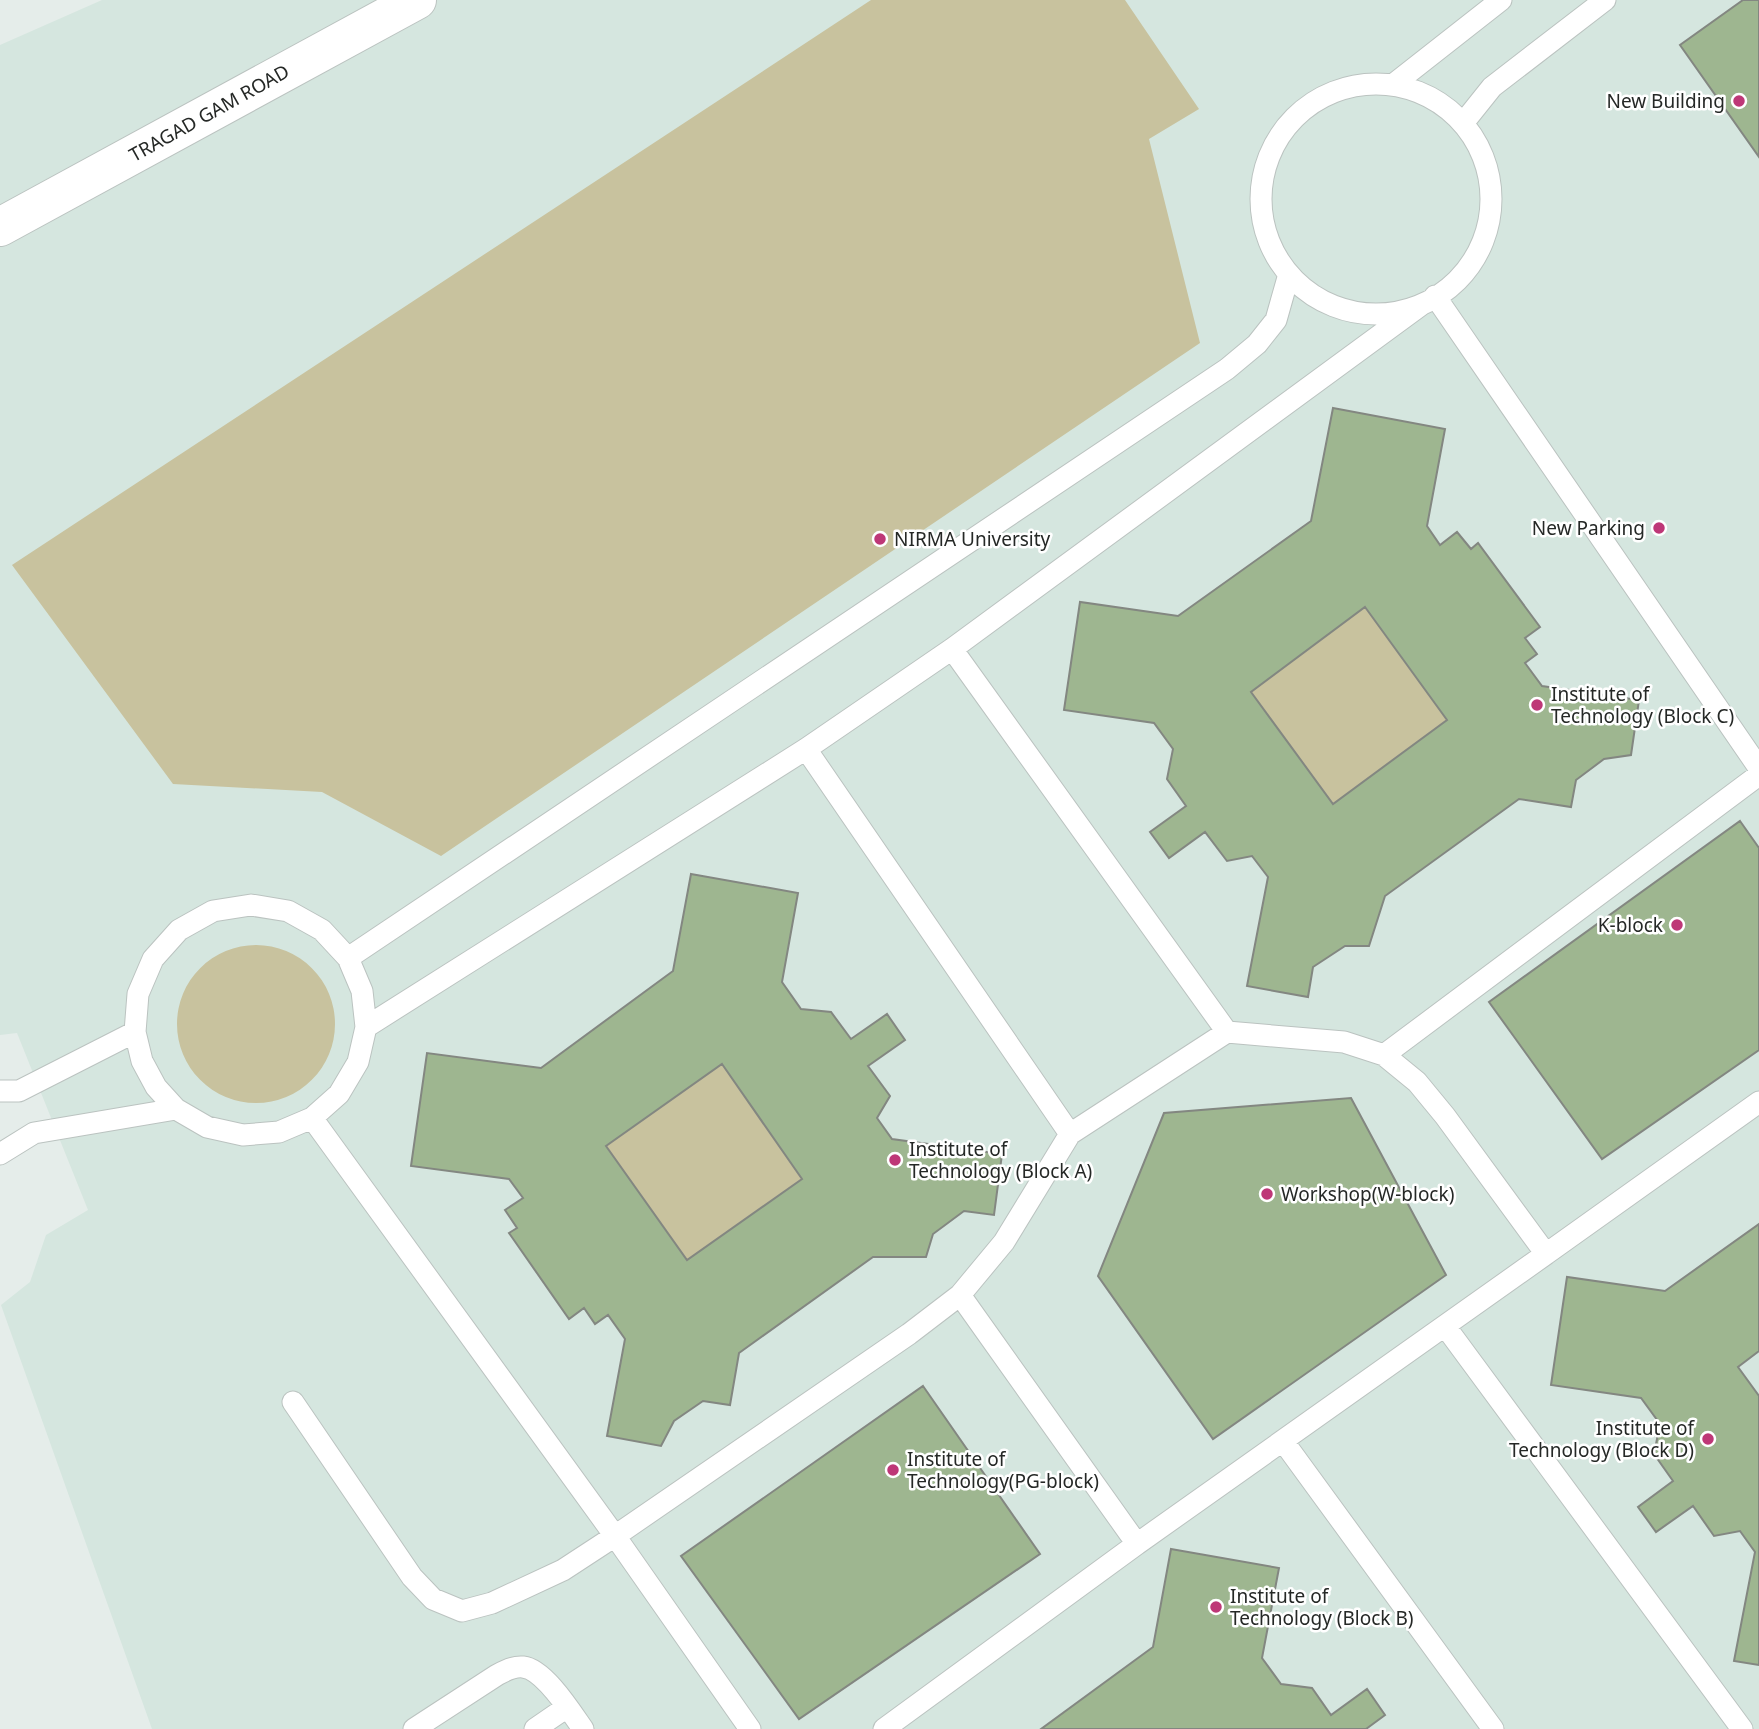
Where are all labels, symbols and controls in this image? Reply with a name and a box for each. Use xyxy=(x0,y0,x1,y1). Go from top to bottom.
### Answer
street label: TRAGAD GAM ROAD xyxy=(124,58,294,168)
place label: New Building xyxy=(1606,88,1725,114)
marker: New Building xyxy=(1731,93,1747,109)
place label: New Parking xyxy=(1532,515,1645,541)
marker: New Parking xyxy=(1651,520,1667,536)
place label: NIRMA University xyxy=(894,526,1051,552)
marker: NIRMA University xyxy=(872,531,888,547)
place label: Institute of Technology (Block C) xyxy=(1551,681,1734,729)
marker: Institute of Technology (Block C) xyxy=(1529,697,1545,713)
place label: K-block xyxy=(1598,912,1663,938)
marker: K-block xyxy=(1669,917,1685,933)
place label: Institute of Technology (Block A) xyxy=(909,1136,1092,1184)
marker: Institute of Technology (Block A) xyxy=(887,1152,903,1168)
place label: Workshop(W-block) xyxy=(1281,1181,1454,1207)
marker: Workshop(W-block) xyxy=(1259,1186,1275,1202)
place label: Institute of Technology (Block D) xyxy=(1509,1415,1695,1463)
marker: Institute of Technology (Block D) xyxy=(1700,1431,1716,1447)
place label: Institute of Technology(PG-block) xyxy=(907,1446,1099,1494)
marker: Institute of Technology(PG-block) xyxy=(885,1462,901,1478)
place label: Institute of Technology (Block B) xyxy=(1230,1583,1413,1631)
marker: Institute of Technology (Block B) xyxy=(1208,1599,1224,1615)

